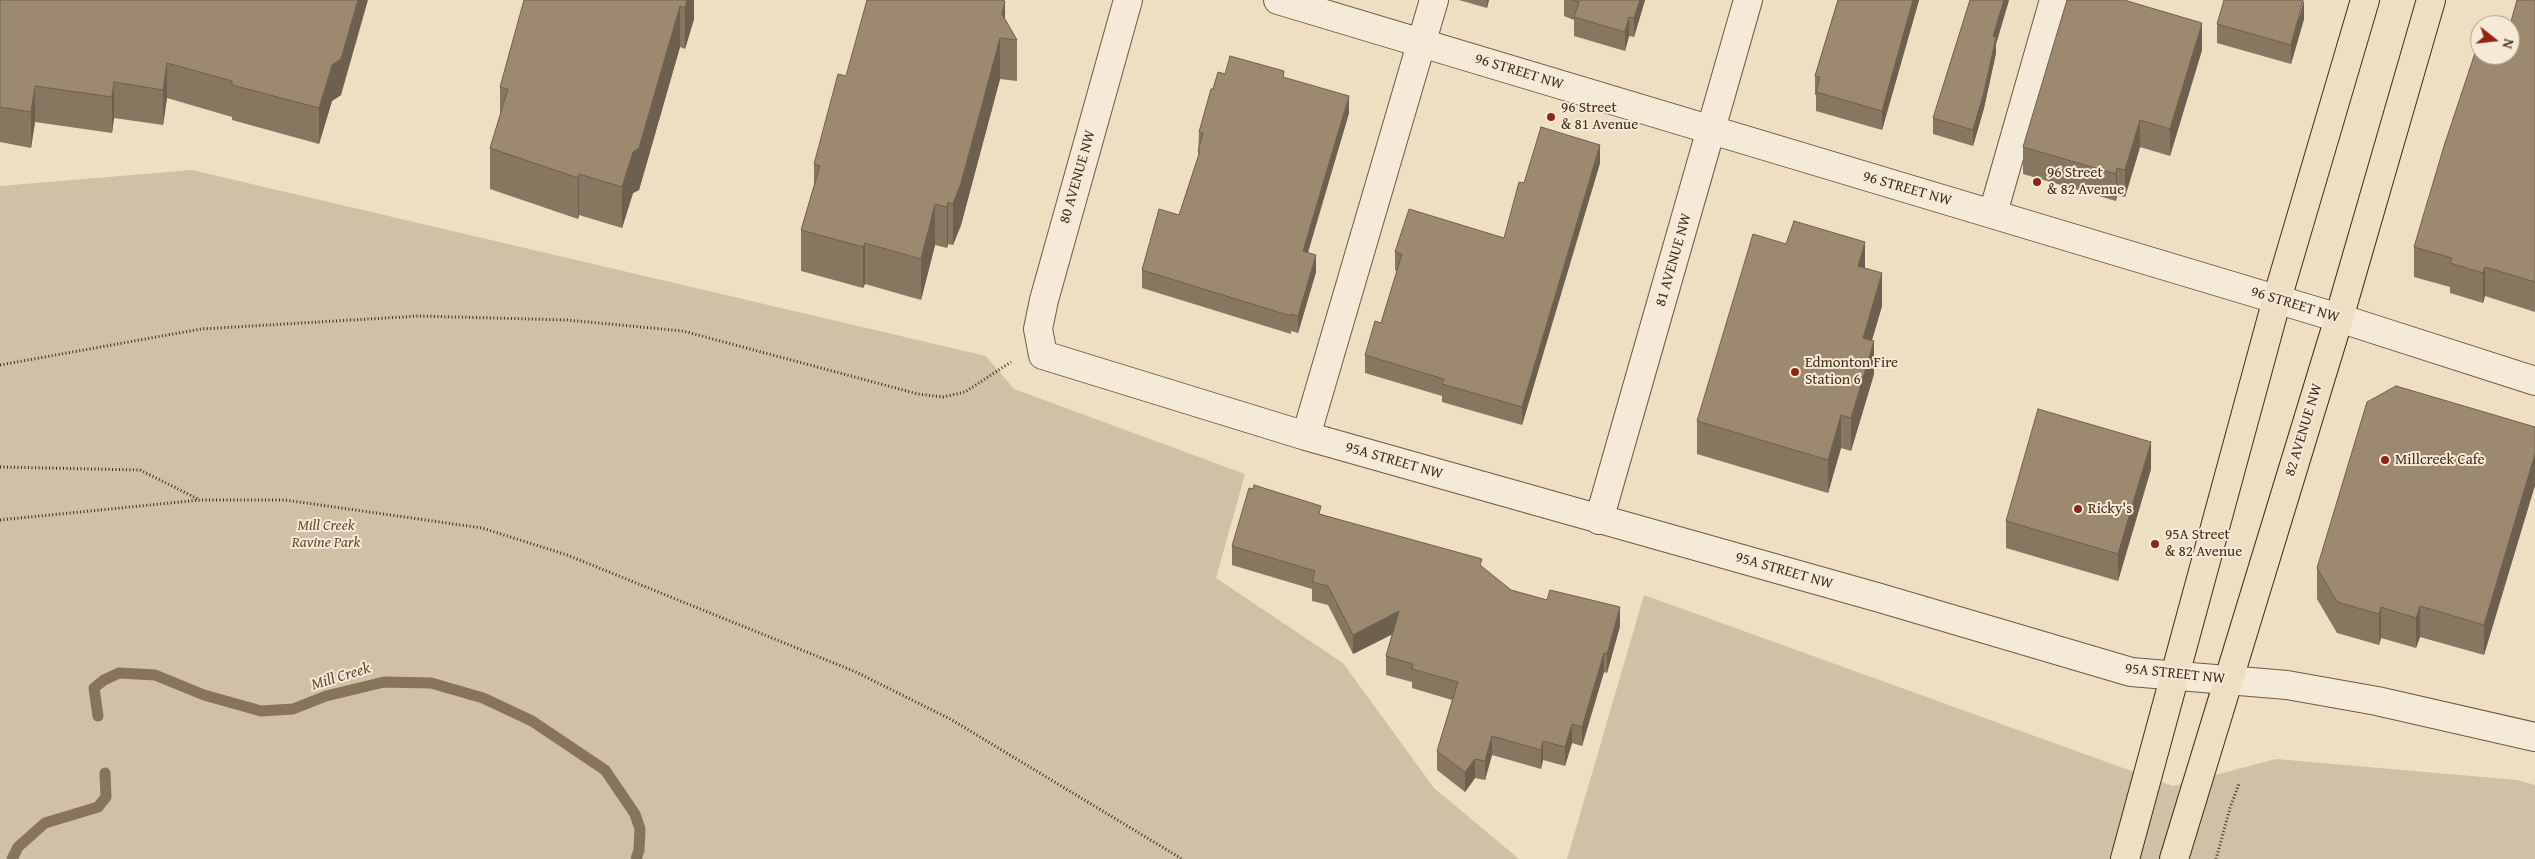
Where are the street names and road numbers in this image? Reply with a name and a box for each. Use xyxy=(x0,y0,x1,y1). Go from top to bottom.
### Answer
street label: 96 STREET NW xyxy=(1473,50,1565,94)
street label: 80 AVENUE NW xyxy=(1056,128,1100,226)
street label: 96 STREET NW xyxy=(1861,168,1953,210)
street label: 81 AVENUE NW xyxy=(1652,211,1696,309)
street label: 96 STREET NW xyxy=(2249,283,2341,327)
street label: 82 AVENUE NW xyxy=(2281,381,2327,479)
street label: 95A STREET NW xyxy=(1343,438,1445,484)
street label: 95A STREET NW xyxy=(1733,548,1835,594)
street label: 95A STREET NW xyxy=(2124,660,2226,688)

